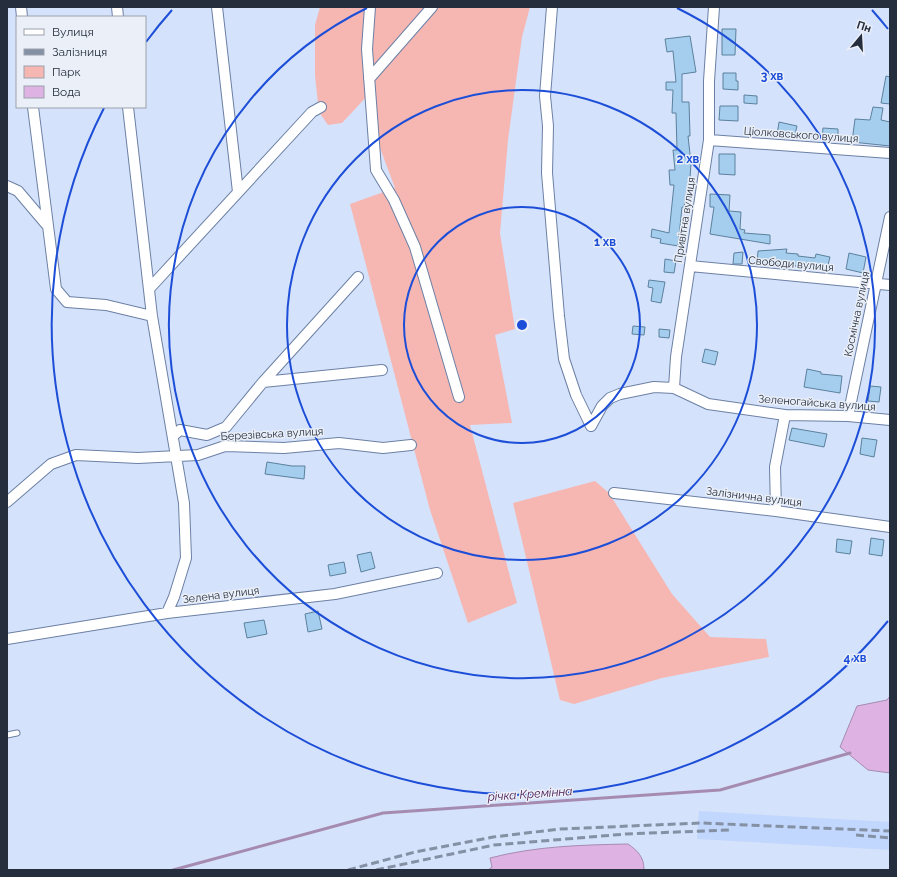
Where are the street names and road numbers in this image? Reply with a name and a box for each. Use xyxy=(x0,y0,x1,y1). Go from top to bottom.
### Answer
street label: Ціолковського вулиця xyxy=(743,125,859,145)
street label: Привітна вулиця xyxy=(672,176,698,264)
street label: Свободи вулиця xyxy=(748,254,834,274)
street label: Космічна вулиця xyxy=(842,270,872,358)
street label: Зеленогайська вулиця xyxy=(758,392,876,414)
street label: Березівська вулиця xyxy=(220,425,324,443)
street label: Залізнична вулиця xyxy=(705,485,803,509)
street label: Зелена вулиця xyxy=(182,584,260,606)

